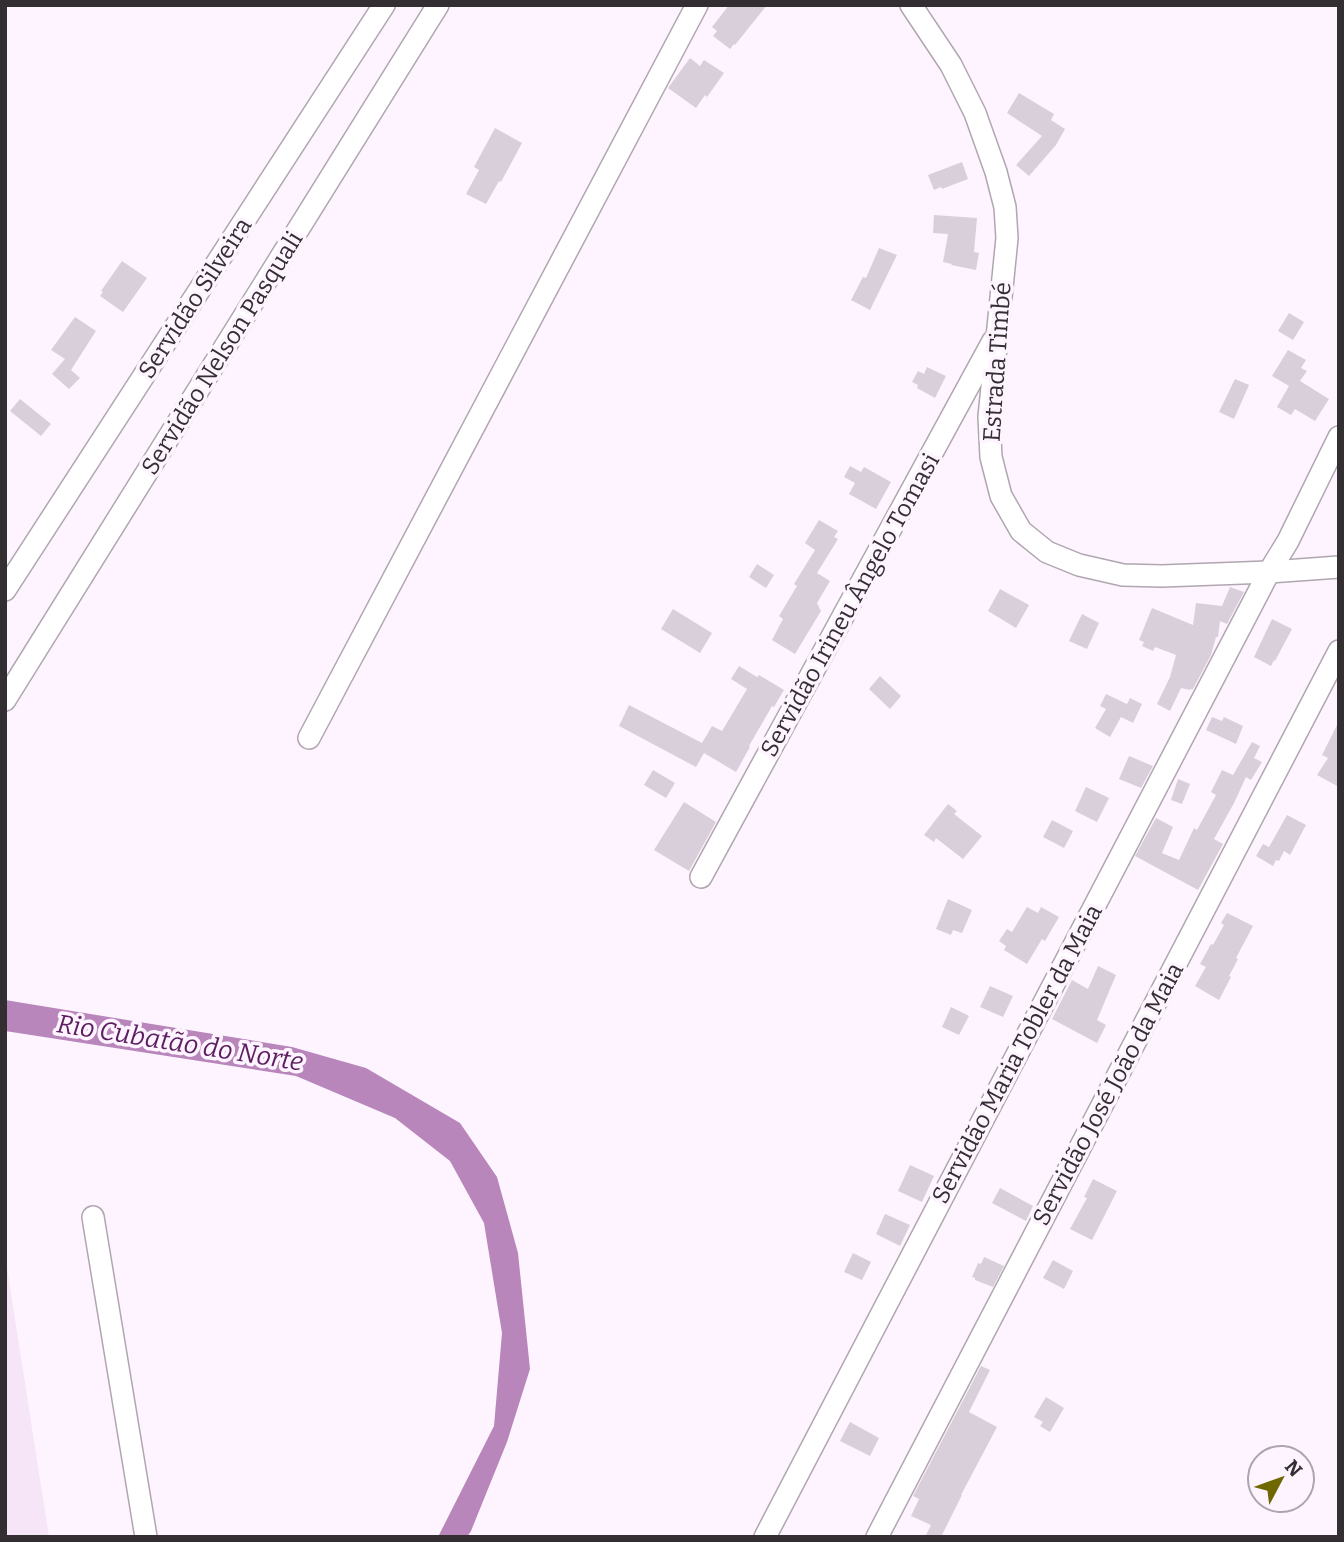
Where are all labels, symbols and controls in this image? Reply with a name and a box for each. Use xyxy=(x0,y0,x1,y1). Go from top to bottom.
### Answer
street label: Servidão Silveira xyxy=(133,212,257,384)
street label: Servidão Nelson Pasquali xyxy=(136,226,308,480)
street label: Estrada Timbé xyxy=(977,281,1017,443)
street label: Servidão Irineu Ângelo Tomasi xyxy=(755,449,945,761)
street label: Servidão Maria Tobler da Maia xyxy=(926,900,1108,1208)
street label: Servidão José João da Maia xyxy=(1027,958,1189,1230)
water label: Rio Cubatão do Norte xyxy=(55,1008,305,1078)
north arrow xyxy=(1246,1444,1316,1514)
text: N xyxy=(1280,1455,1307,1482)

